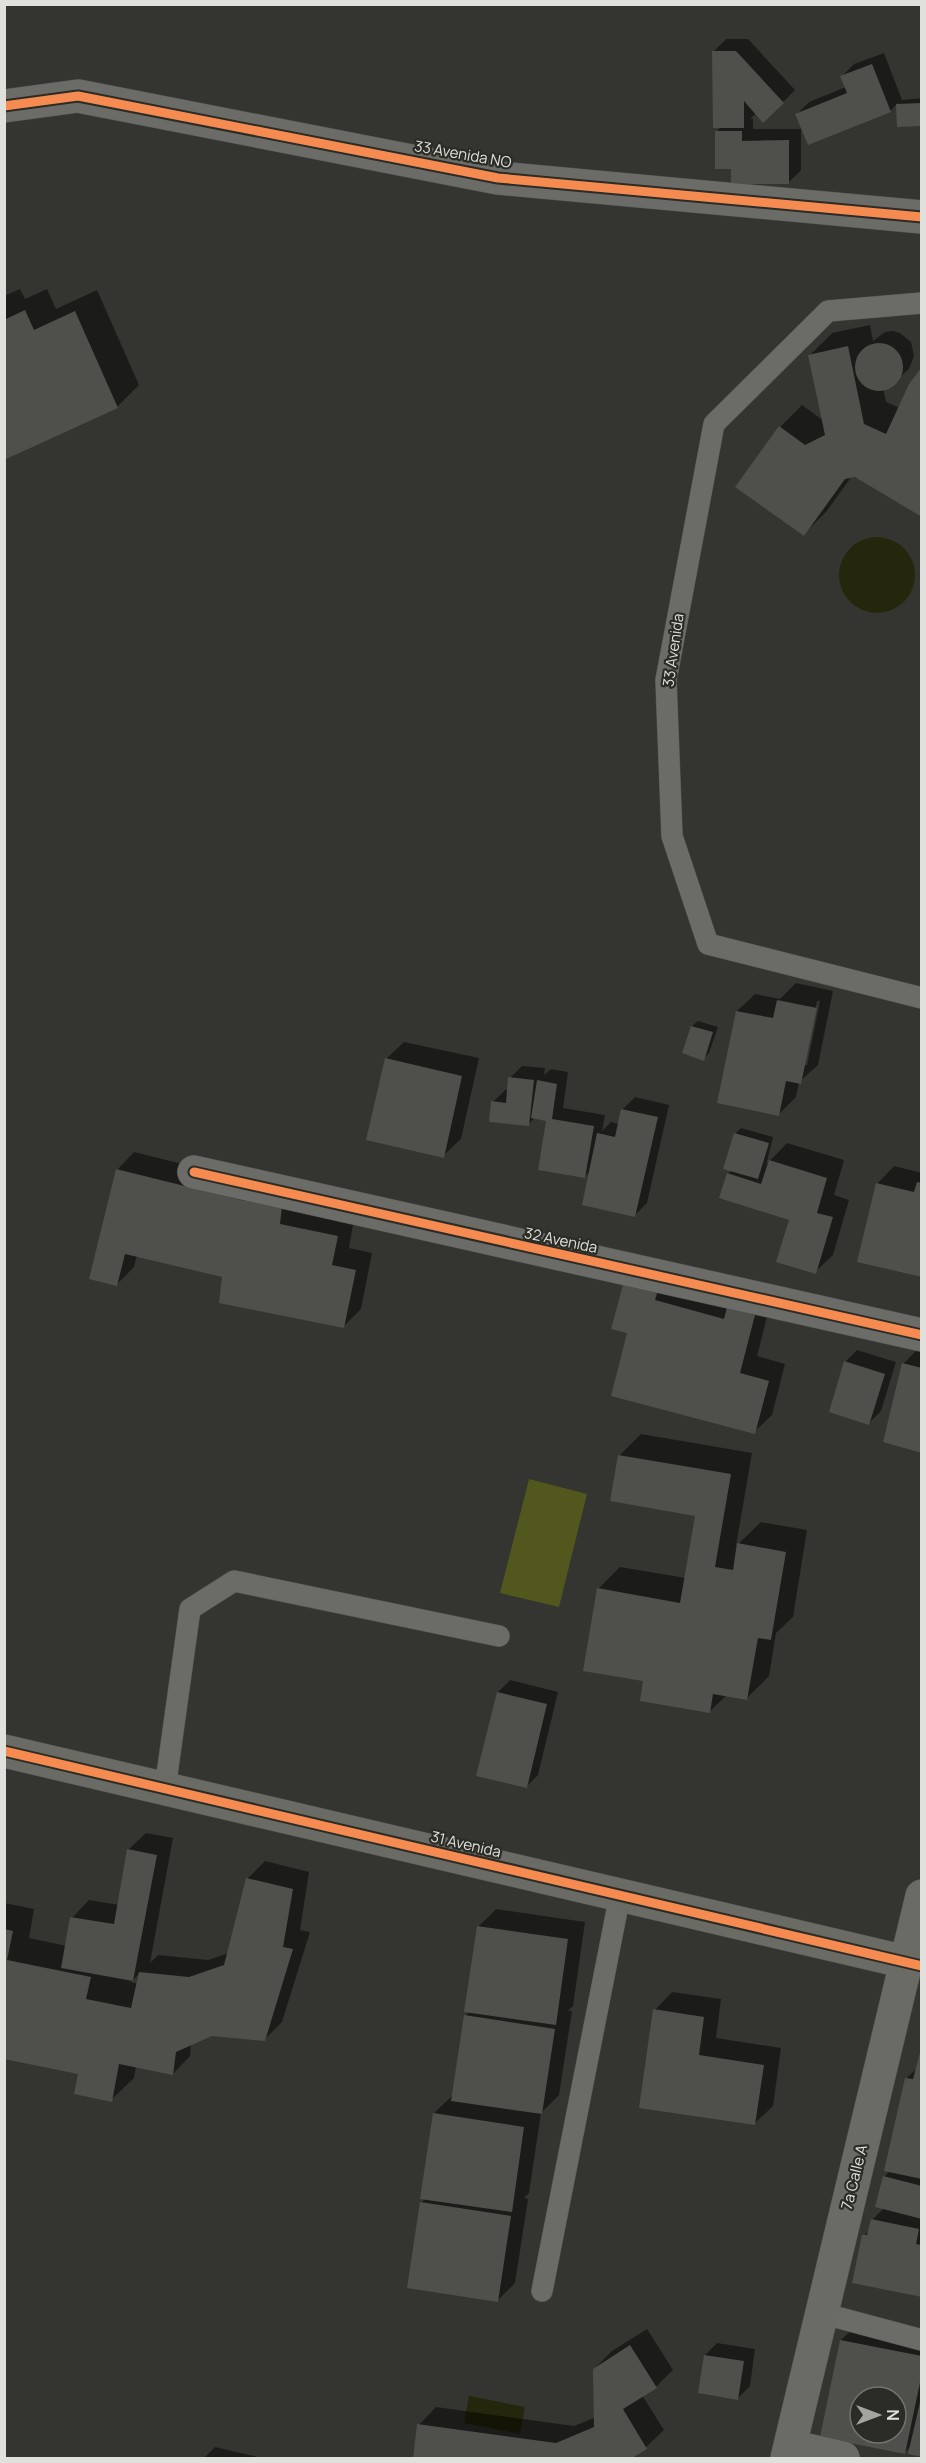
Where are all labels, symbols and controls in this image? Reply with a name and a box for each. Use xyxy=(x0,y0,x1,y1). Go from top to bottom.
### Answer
street label: 33 Avenida NO xyxy=(413,135,513,173)
street label: 33 Avenida xyxy=(657,612,689,688)
street label: 32 Avenida xyxy=(523,1222,599,1258)
street label: 31 Avenida xyxy=(429,1826,503,1862)
street label: 7a Calle A xyxy=(836,2142,872,2212)
north arrow xyxy=(848,2385,908,2445)
text: N xyxy=(882,2409,904,2421)

